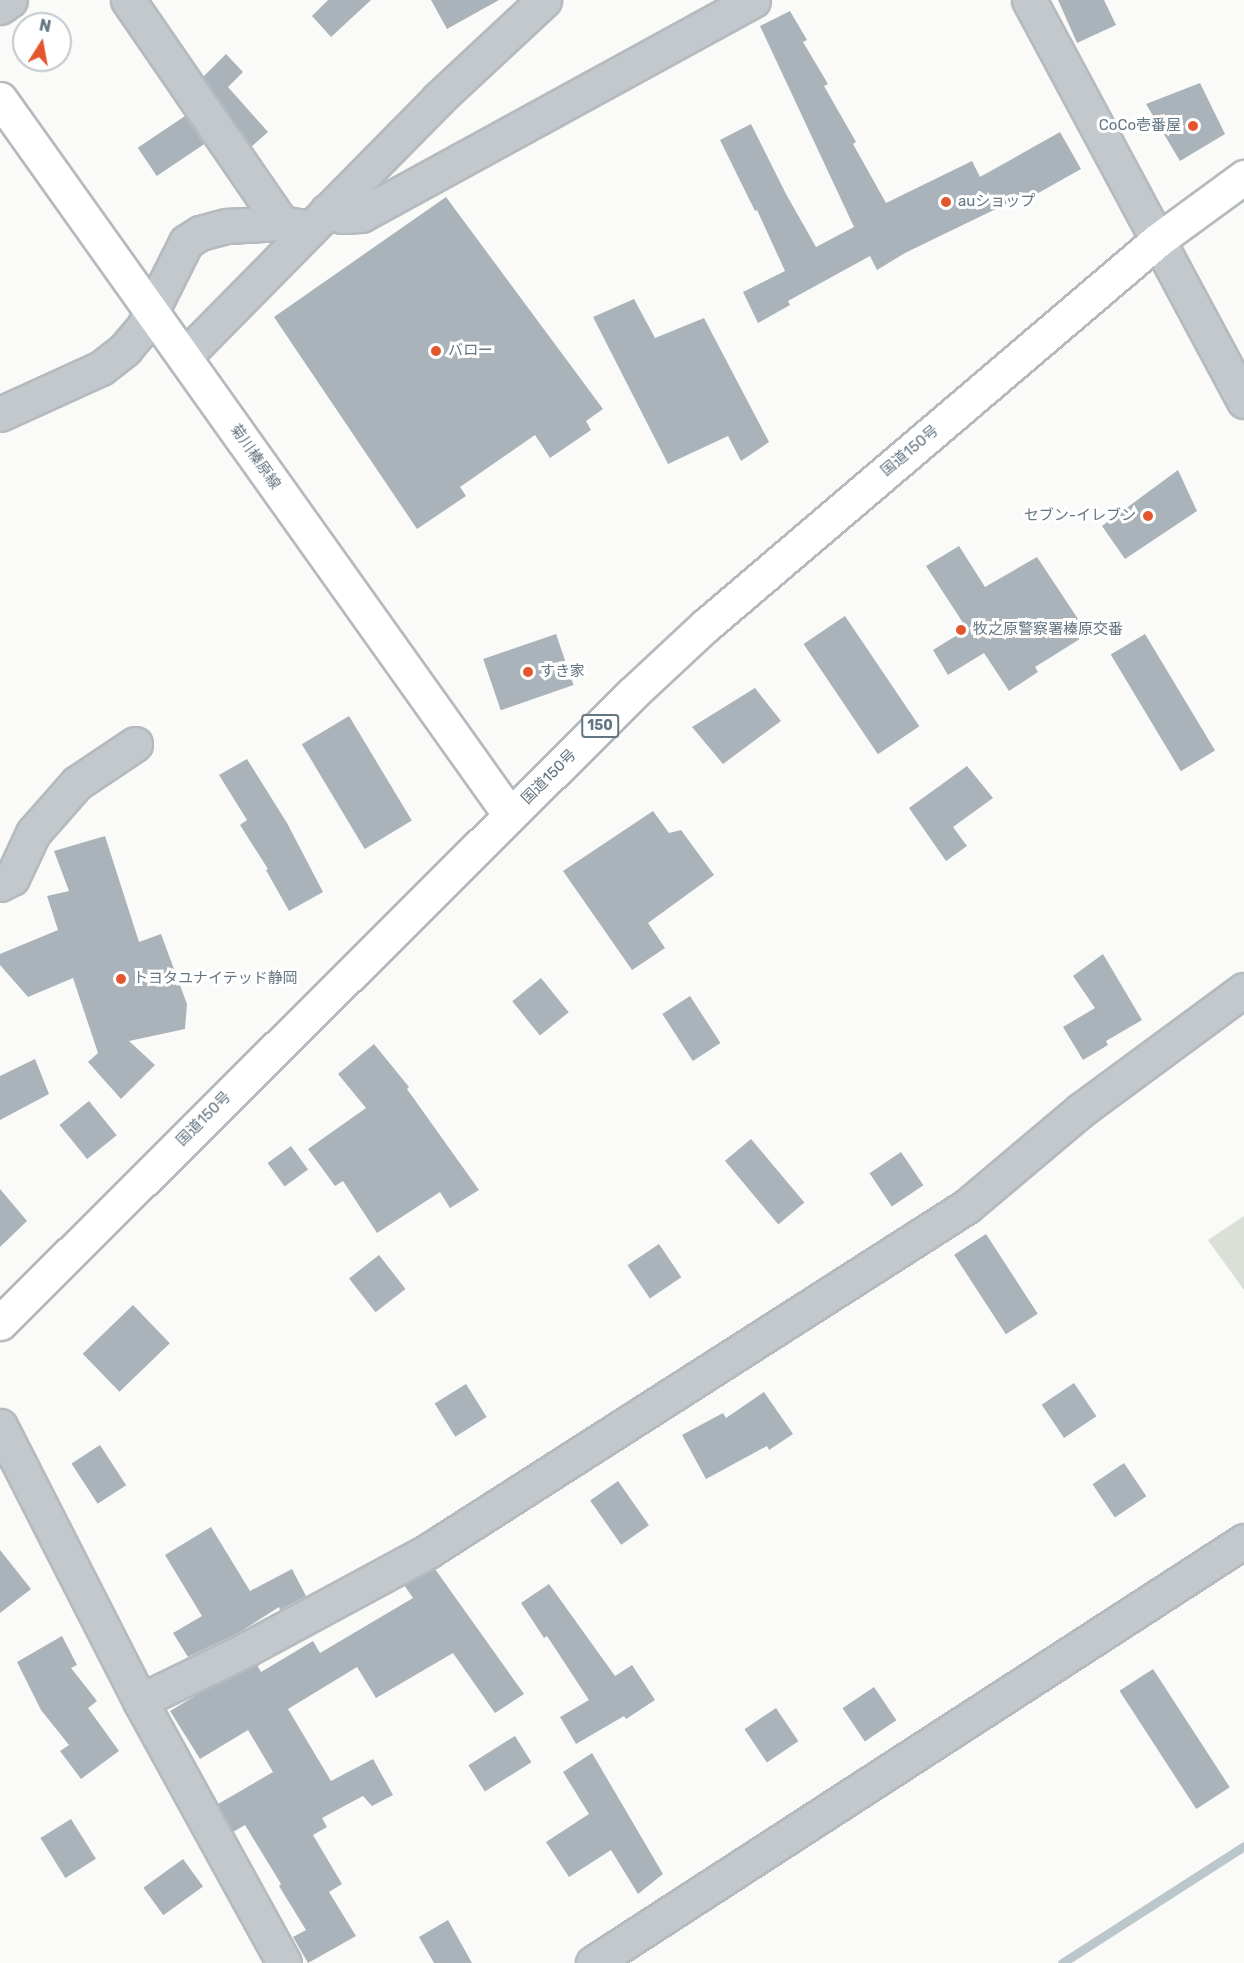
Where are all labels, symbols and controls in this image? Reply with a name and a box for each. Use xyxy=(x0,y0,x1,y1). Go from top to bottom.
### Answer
north arrow xyxy=(12,12,72,72)
text: N xyxy=(38,15,53,36)
place label: CoCo壱番屋 xyxy=(1099,117,1181,135)
marker: CoCo壱番屋 xyxy=(1186,119,1200,133)
place label: auショップ xyxy=(958,193,1035,211)
marker: auショップ xyxy=(939,195,953,209)
place label: バロー xyxy=(448,342,493,360)
marker: バロー xyxy=(429,344,443,358)
street label: 菊川榛原線 xyxy=(226,421,284,493)
street label: 国道150号 xyxy=(877,422,943,480)
place label: セブン-イレブン xyxy=(1024,507,1136,525)
marker: セブン-イレブン xyxy=(1141,509,1155,523)
place label: 牧之原警察署榛原交番 xyxy=(973,621,1123,639)
marker: 牧之原警察署榛原交番 xyxy=(954,623,968,637)
place label: すき家 xyxy=(540,663,585,681)
marker: すき家 xyxy=(521,665,535,679)
road number: 150 xyxy=(580,715,620,737)
street label: 国道150号 xyxy=(518,746,580,808)
place label: トヨタユナイテッド静岡 xyxy=(133,970,298,988)
marker: トヨタユナイテッド静岡 xyxy=(114,972,128,986)
street label: 国道150号 xyxy=(173,1088,235,1150)

